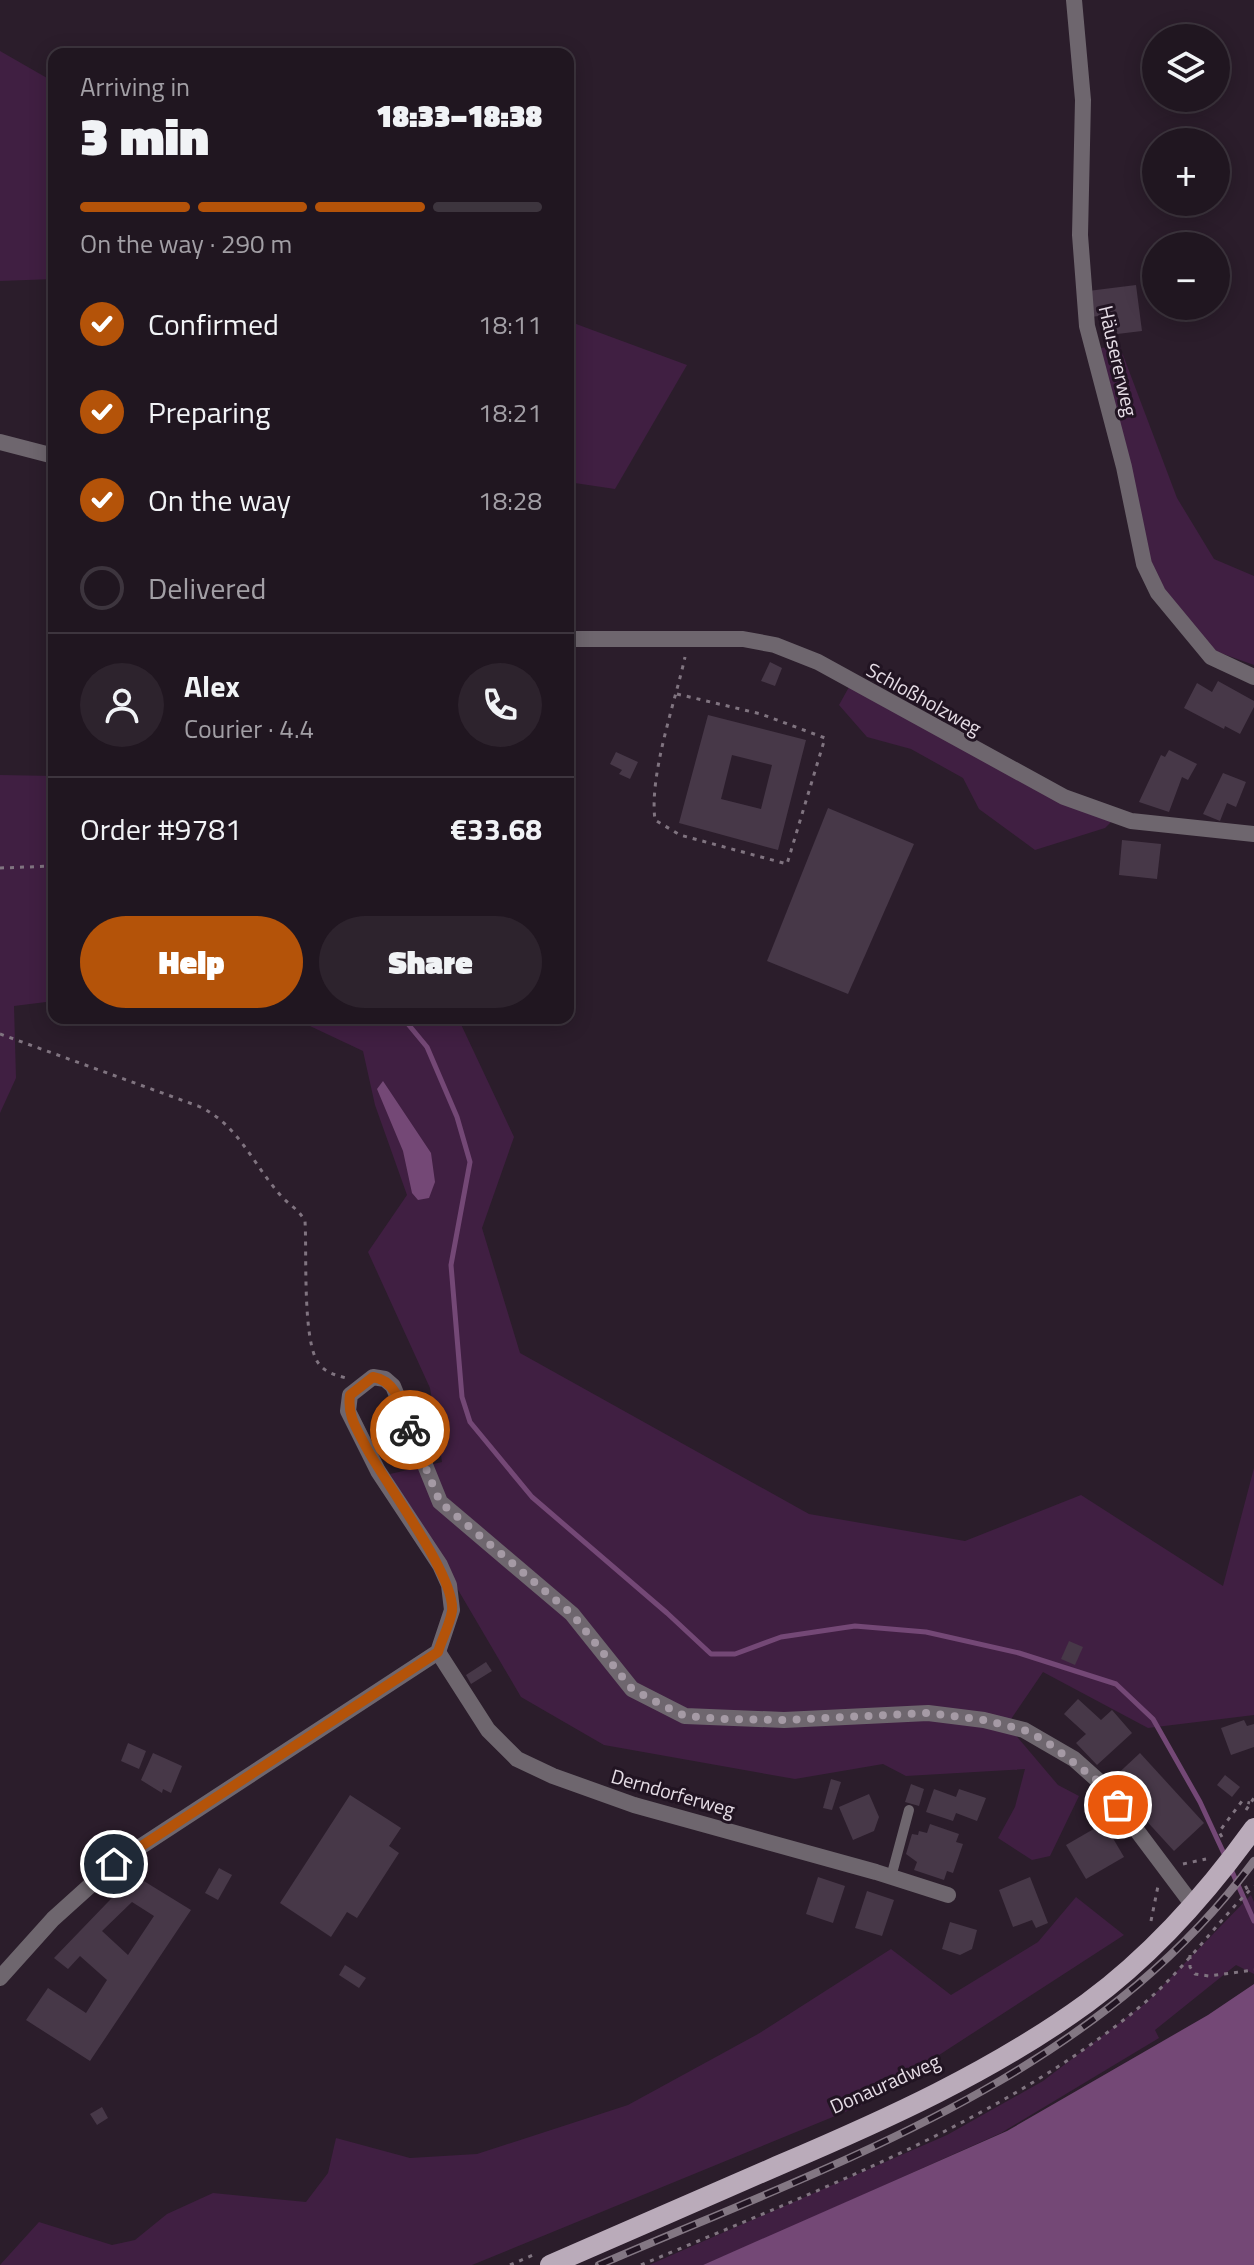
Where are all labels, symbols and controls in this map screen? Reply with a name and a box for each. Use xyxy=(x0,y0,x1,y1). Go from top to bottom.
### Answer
map controls xyxy=(1142,24,1230,320)
button: layers xyxy=(1142,24,1230,112)
text: Arriving in xyxy=(80,67,190,106)
text: 18:33–18:38 xyxy=(376,93,542,139)
text: 3 min xyxy=(80,96,209,175)
button: + xyxy=(1142,128,1230,216)
text: On the way · 290 m xyxy=(80,224,292,263)
button: − xyxy=(1142,232,1230,320)
text: Confirmed xyxy=(148,301,279,347)
icon: check xyxy=(80,302,124,346)
street label: Häusererweg xyxy=(1091,302,1146,419)
text: 18:11 xyxy=(478,305,542,344)
text: Preparing xyxy=(148,389,270,435)
icon: check xyxy=(80,390,124,434)
text: 18:21 xyxy=(478,393,542,432)
text: On the way xyxy=(148,477,291,523)
icon: check xyxy=(80,478,124,522)
text: 18:28 xyxy=(478,481,542,520)
text: Delivered xyxy=(148,565,266,611)
street label: Schloßholzweg xyxy=(861,654,988,743)
button: person xyxy=(80,663,164,747)
text: Alex xyxy=(184,663,240,709)
button: phone xyxy=(458,663,542,747)
text: Courier · 4.4 xyxy=(184,709,314,748)
text: Order #9781 xyxy=(80,806,242,852)
text: €33.68 xyxy=(450,806,542,852)
button: Help xyxy=(80,916,303,1008)
button: Share xyxy=(319,916,542,1008)
courier xyxy=(370,1390,450,1470)
icon: bike xyxy=(388,1408,432,1452)
street label: Derndorferweg xyxy=(607,1760,739,1825)
pin xyxy=(1084,1771,1152,1839)
icon: bag xyxy=(1096,1783,1140,1827)
pin xyxy=(80,1830,148,1898)
icon: home xyxy=(92,1842,136,1886)
street label: Donauradweg xyxy=(825,2045,945,2122)

